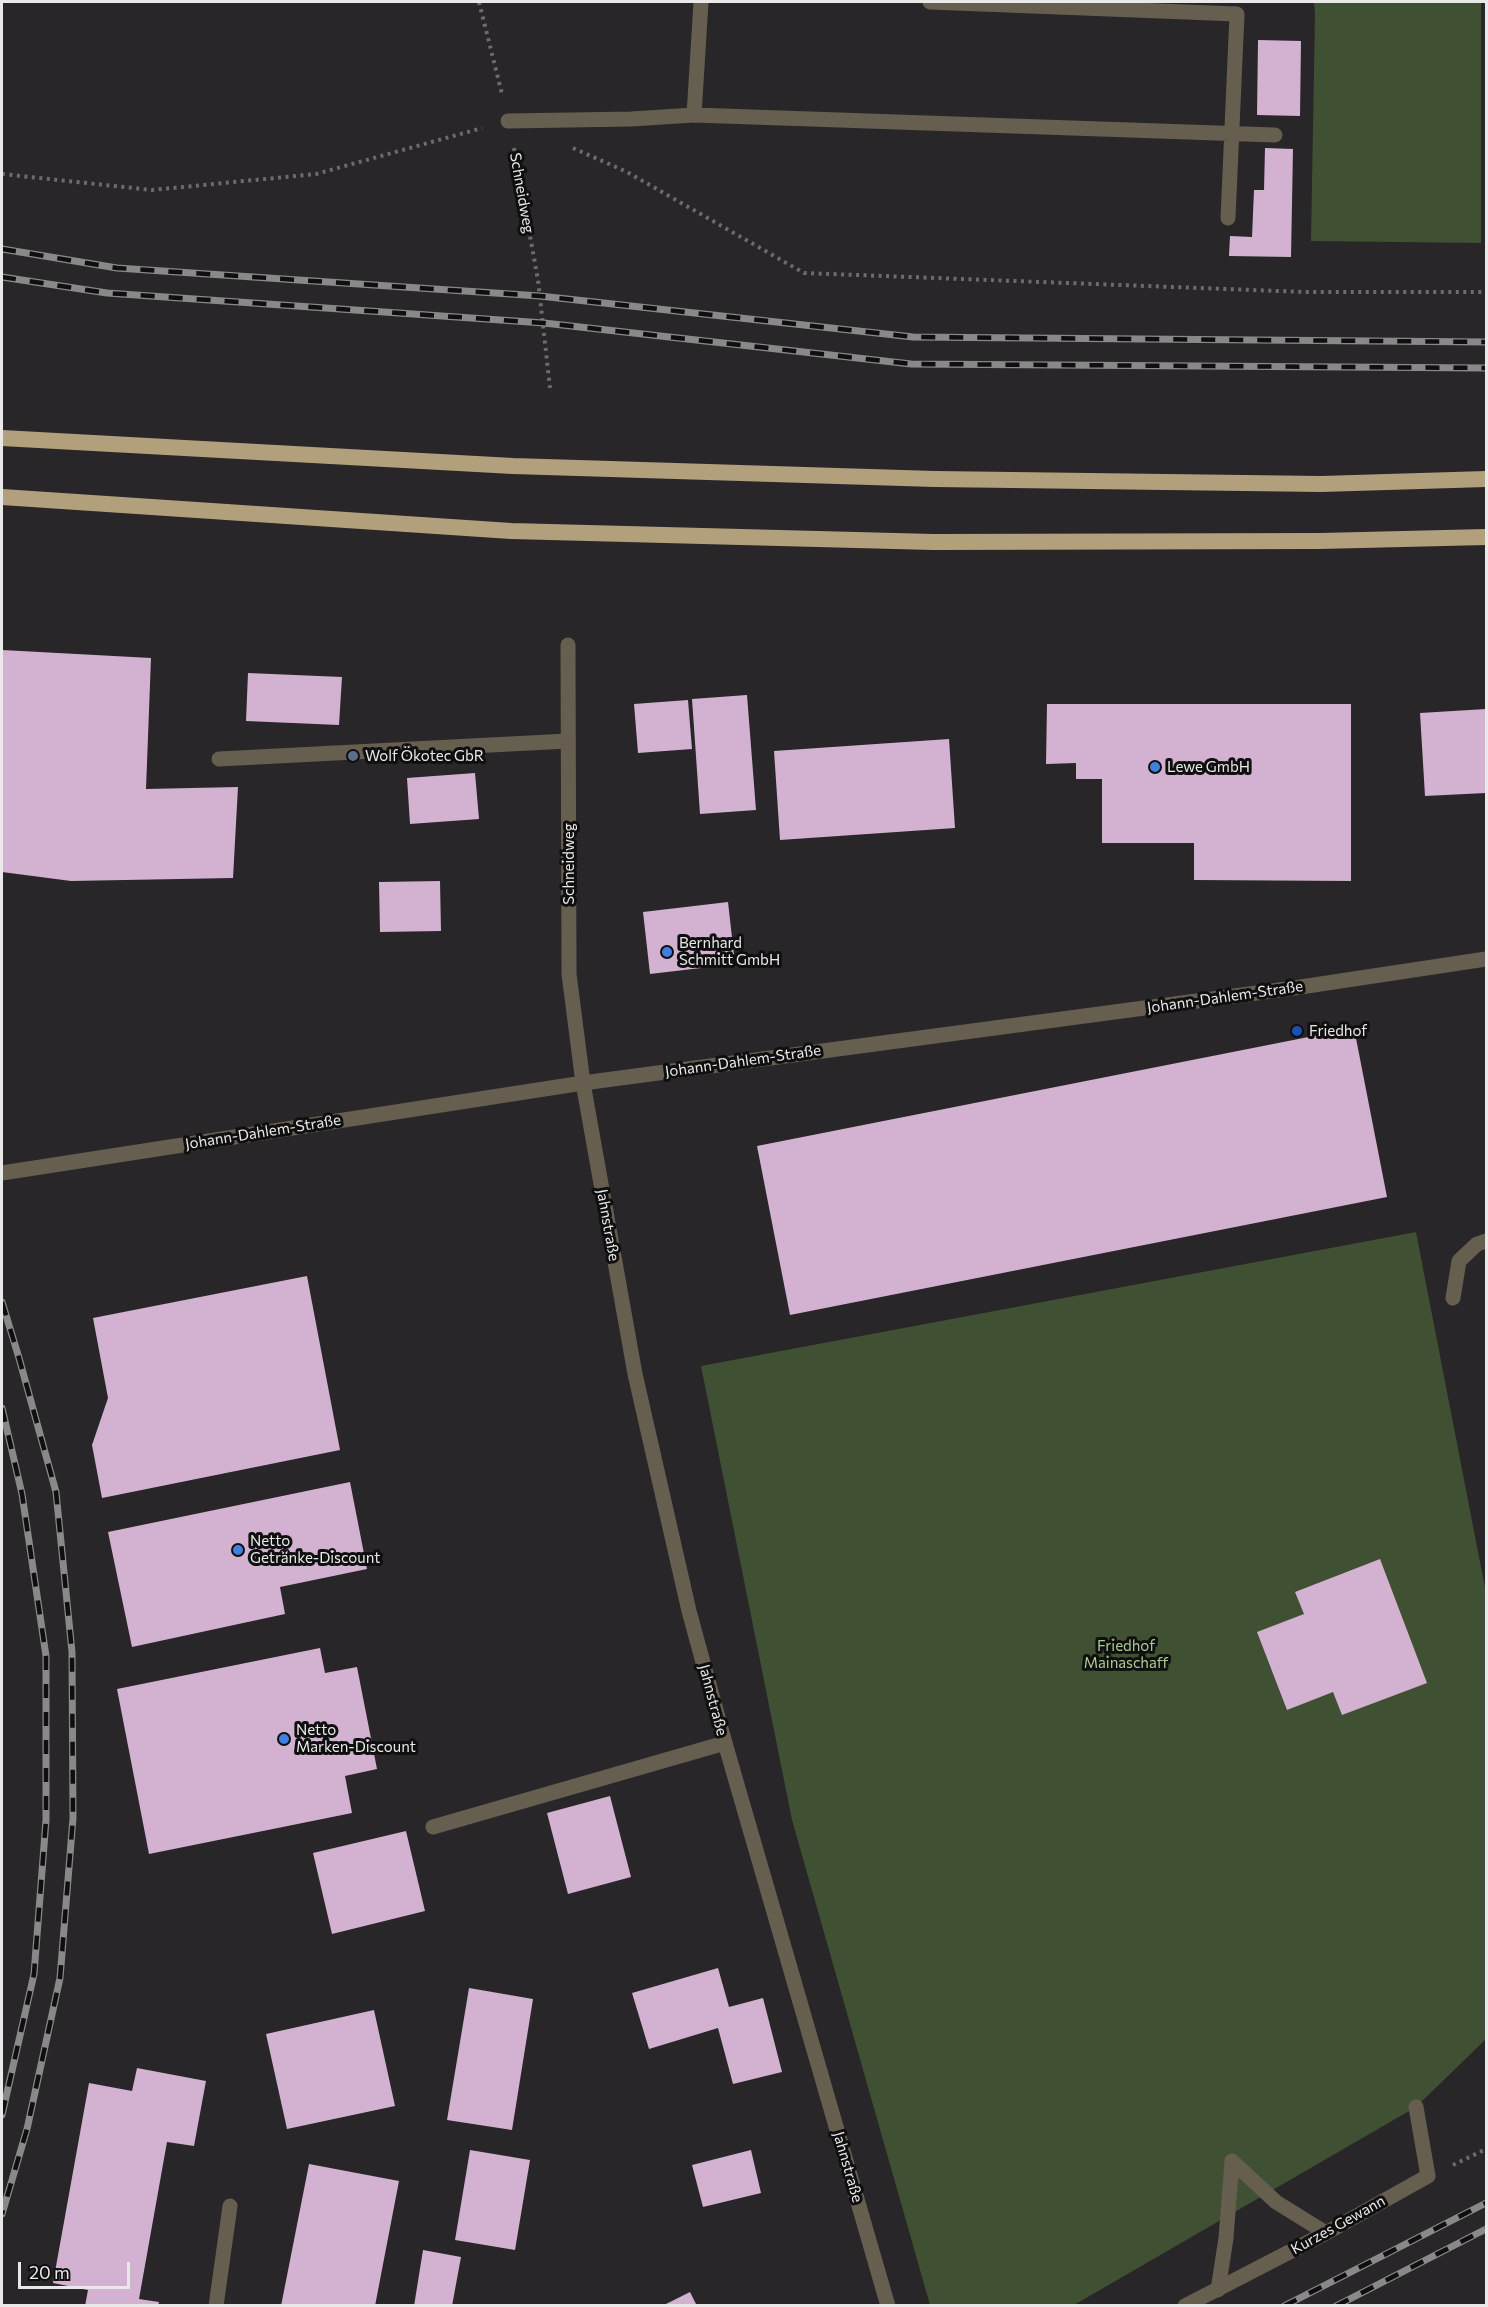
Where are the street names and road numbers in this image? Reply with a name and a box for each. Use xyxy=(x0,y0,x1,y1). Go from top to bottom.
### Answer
street label: Schneidweg xyxy=(506,151,538,235)
street label: Schneidweg xyxy=(560,823,578,905)
street label: Johann-Dahlem-Straße xyxy=(1146,977,1304,1017)
street label: Johann-Dahlem-Straße xyxy=(664,1041,822,1081)
street label: Johann-Dahlem-Straße xyxy=(184,1111,342,1153)
street label: Jahnstraße xyxy=(593,1187,623,1263)
street label: Jahnstraße xyxy=(695,1662,731,1738)
street label: Jahnstraße xyxy=(829,2129,867,2205)
street label: Kurzes Gewann xyxy=(1288,2192,1388,2258)

